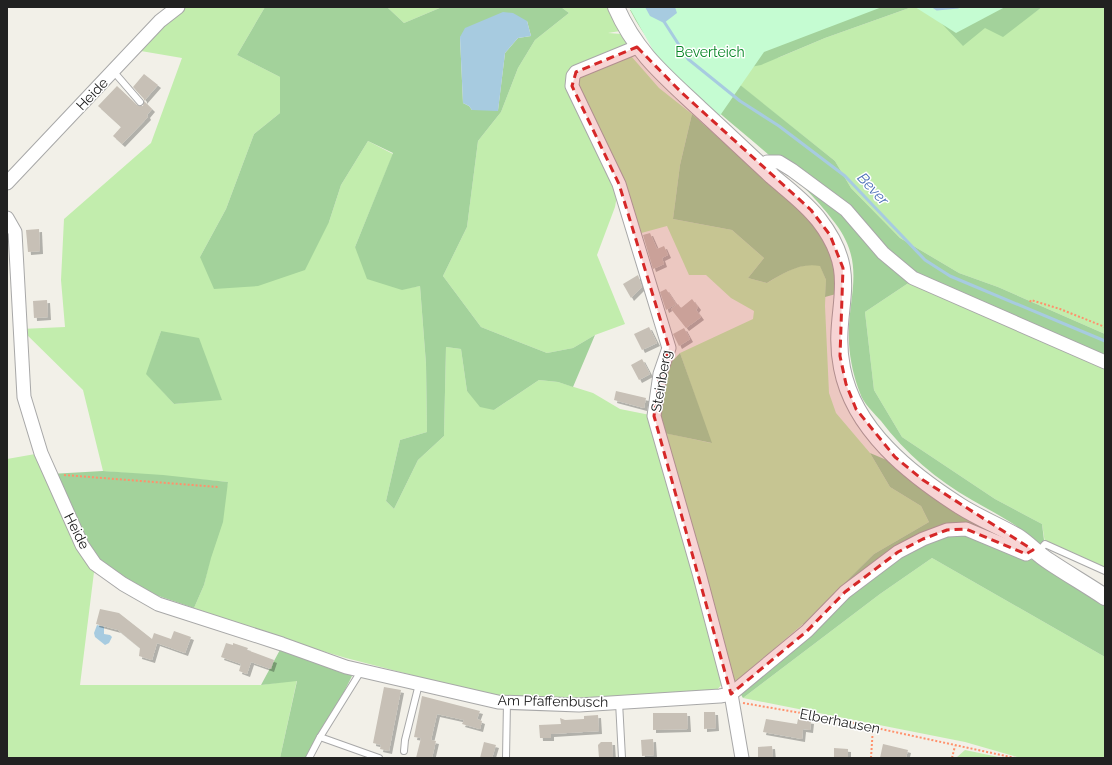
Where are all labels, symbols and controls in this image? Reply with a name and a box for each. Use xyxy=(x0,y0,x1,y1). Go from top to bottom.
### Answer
park label: Beverteich xyxy=(675,44,745,60)
street label: Heide xyxy=(73,75,111,113)
water label: Bever xyxy=(854,169,893,210)
street label: Steinberg xyxy=(648,349,674,413)
street label: Heide xyxy=(61,510,93,552)
street label: Am Pfaffenbusch xyxy=(498,692,608,710)
street label: Elberhausen xyxy=(799,705,881,737)

